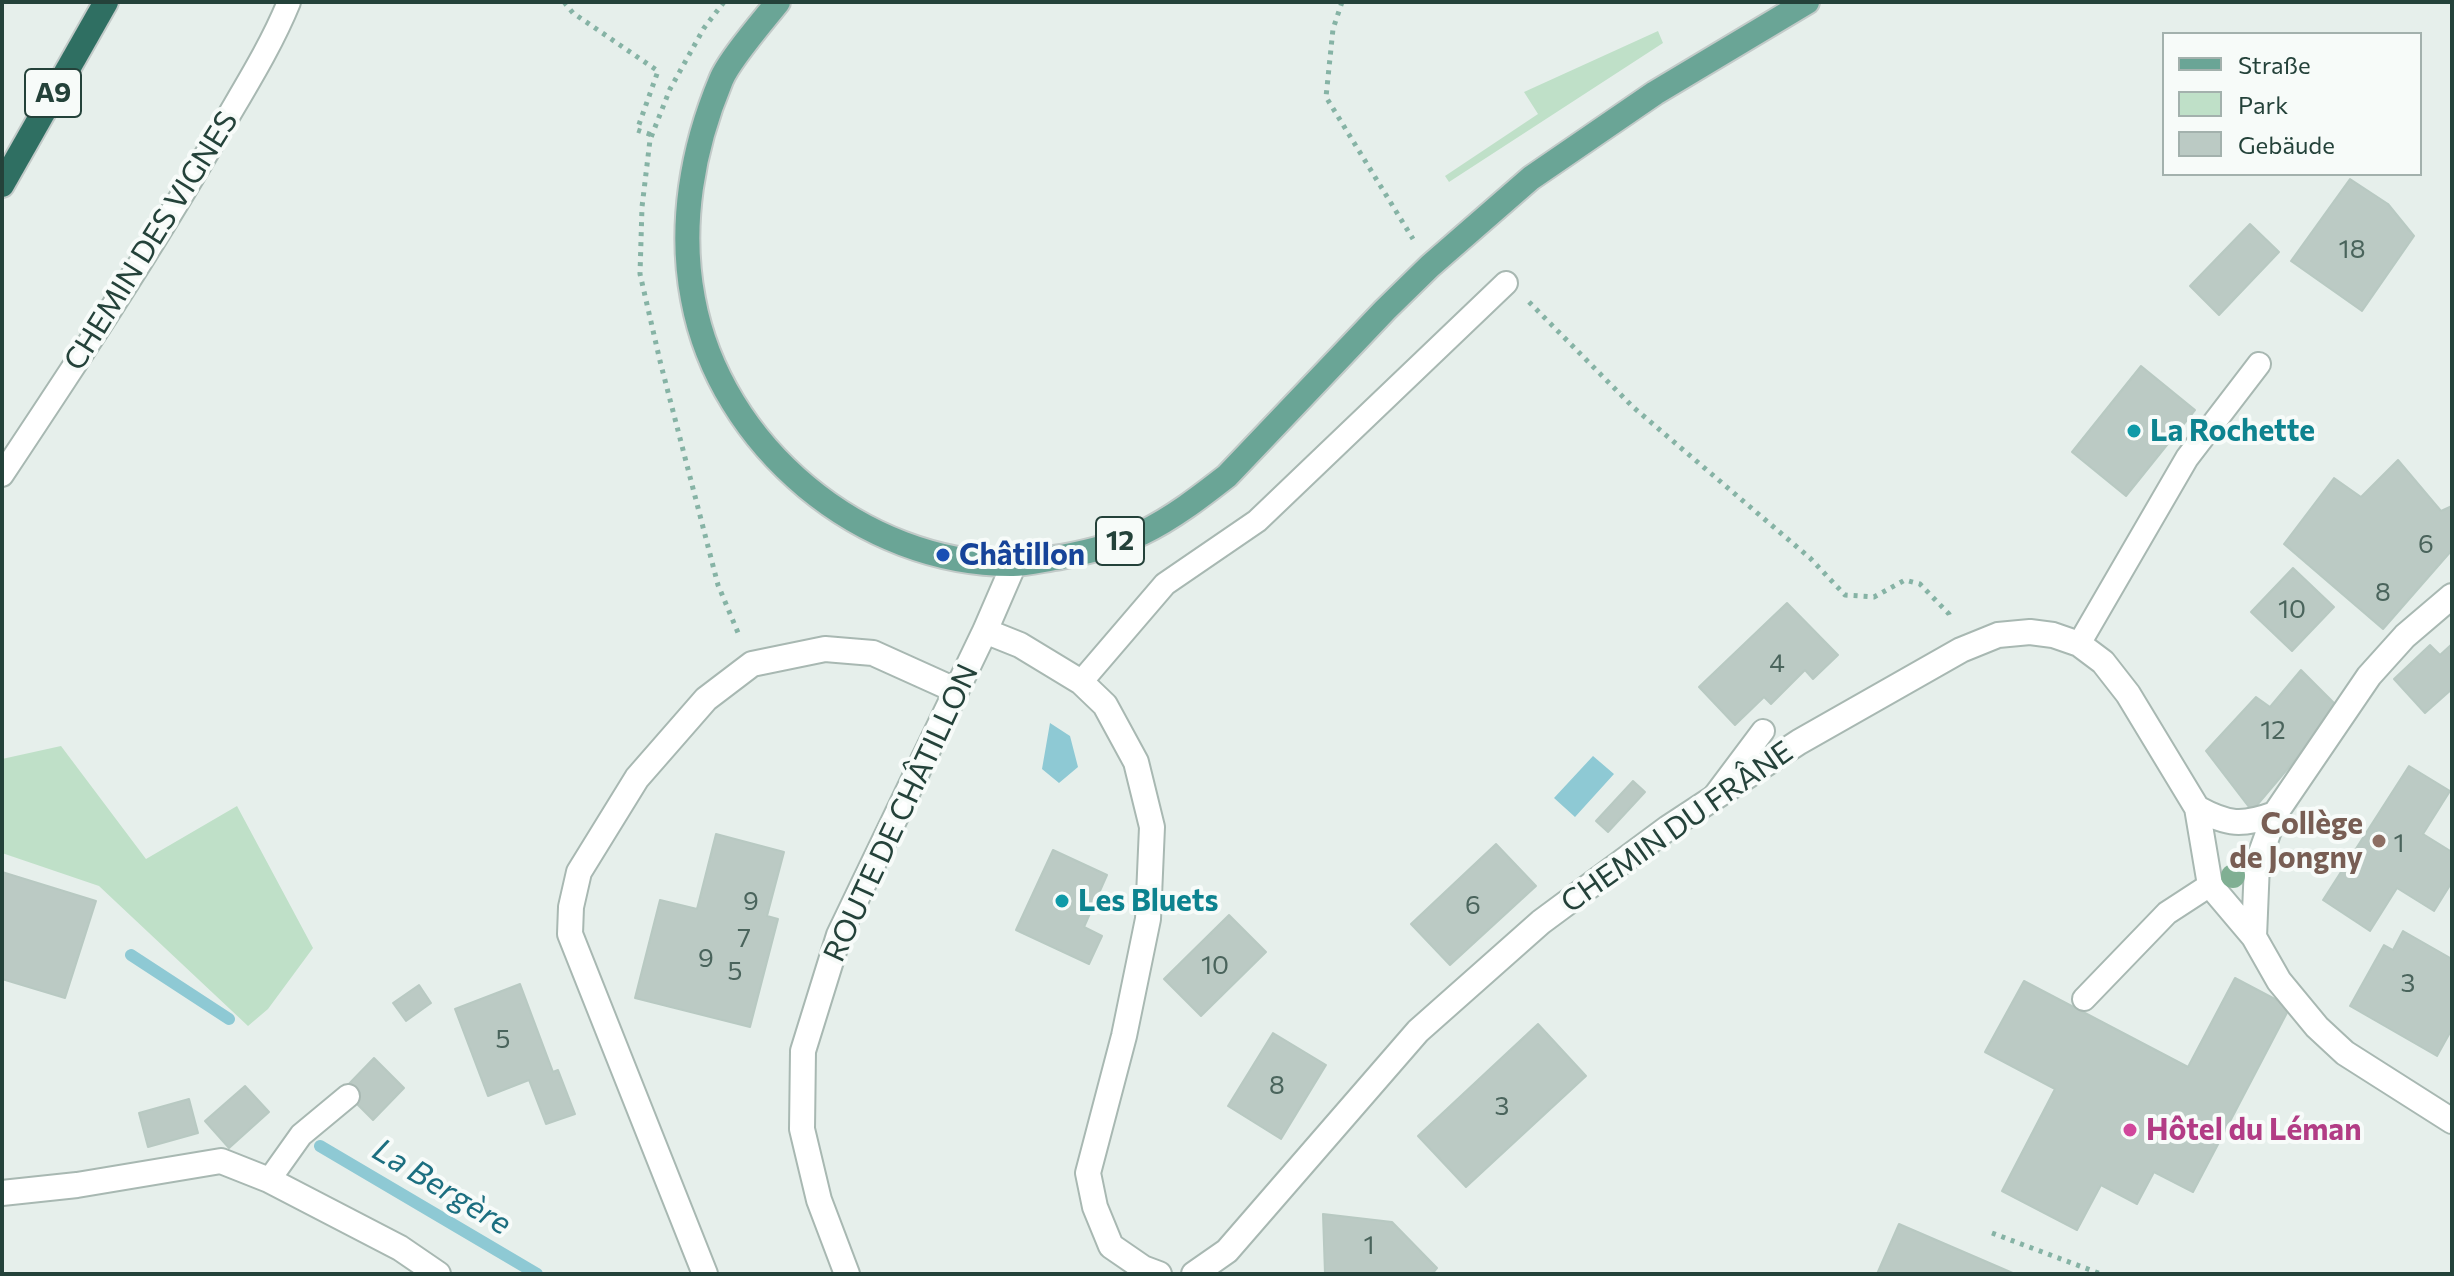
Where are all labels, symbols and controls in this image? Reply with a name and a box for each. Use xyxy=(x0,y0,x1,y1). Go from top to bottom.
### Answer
legend xyxy=(2162,32,2422,176)
text: Straße xyxy=(2238,50,2311,79)
road number: A9 xyxy=(25,69,81,117)
text: Park xyxy=(2238,90,2288,119)
street label: CHEMIN DES VIGNES xyxy=(57,105,245,377)
text: Gebäude xyxy=(2238,130,2335,159)
house number: 18 xyxy=(2339,233,2365,265)
place label: La Rochette xyxy=(2150,413,2315,449)
marker: La Rochette xyxy=(2125,422,2143,440)
road number: 12 xyxy=(1096,517,1144,565)
house number: 6 xyxy=(2418,528,2434,560)
place label: Châtillon xyxy=(959,537,1085,573)
marker: Châtillon xyxy=(934,546,952,564)
house number: 8 xyxy=(2375,576,2391,608)
house number: 10 xyxy=(2278,593,2306,625)
house number: 4 xyxy=(1769,647,1785,679)
street label: ROUTE DE CHÂTILLON xyxy=(816,659,986,967)
house number: 12 xyxy=(2260,714,2286,746)
street label: CHEMIN DU FRÂNE xyxy=(1554,734,1800,920)
place label: Collège de Jongny xyxy=(2229,806,2363,876)
house number: 1 xyxy=(2393,827,2405,859)
marker: Collège de Jongny xyxy=(2370,832,2388,850)
place label: Les Bluets xyxy=(1078,883,1218,919)
house number: 9 xyxy=(743,885,759,917)
house number: 6 xyxy=(1465,889,1481,921)
marker: Les Bluets xyxy=(1053,892,1071,910)
house number: 7 xyxy=(737,922,751,954)
house number: 9 xyxy=(698,942,714,974)
house number: 10 xyxy=(1201,949,1229,981)
house number: 5 xyxy=(728,955,742,987)
house number: 3 xyxy=(2401,967,2415,999)
house number: 5 xyxy=(496,1023,510,1055)
house number: 8 xyxy=(1269,1069,1285,1101)
house number: 3 xyxy=(1495,1090,1509,1122)
place label: Hôtel du Léman xyxy=(2146,1112,2362,1148)
marker: Hôtel du Léman xyxy=(2121,1121,2139,1139)
water label: La Bergère xyxy=(366,1131,518,1243)
house number: 1 xyxy=(1363,1229,1375,1261)

